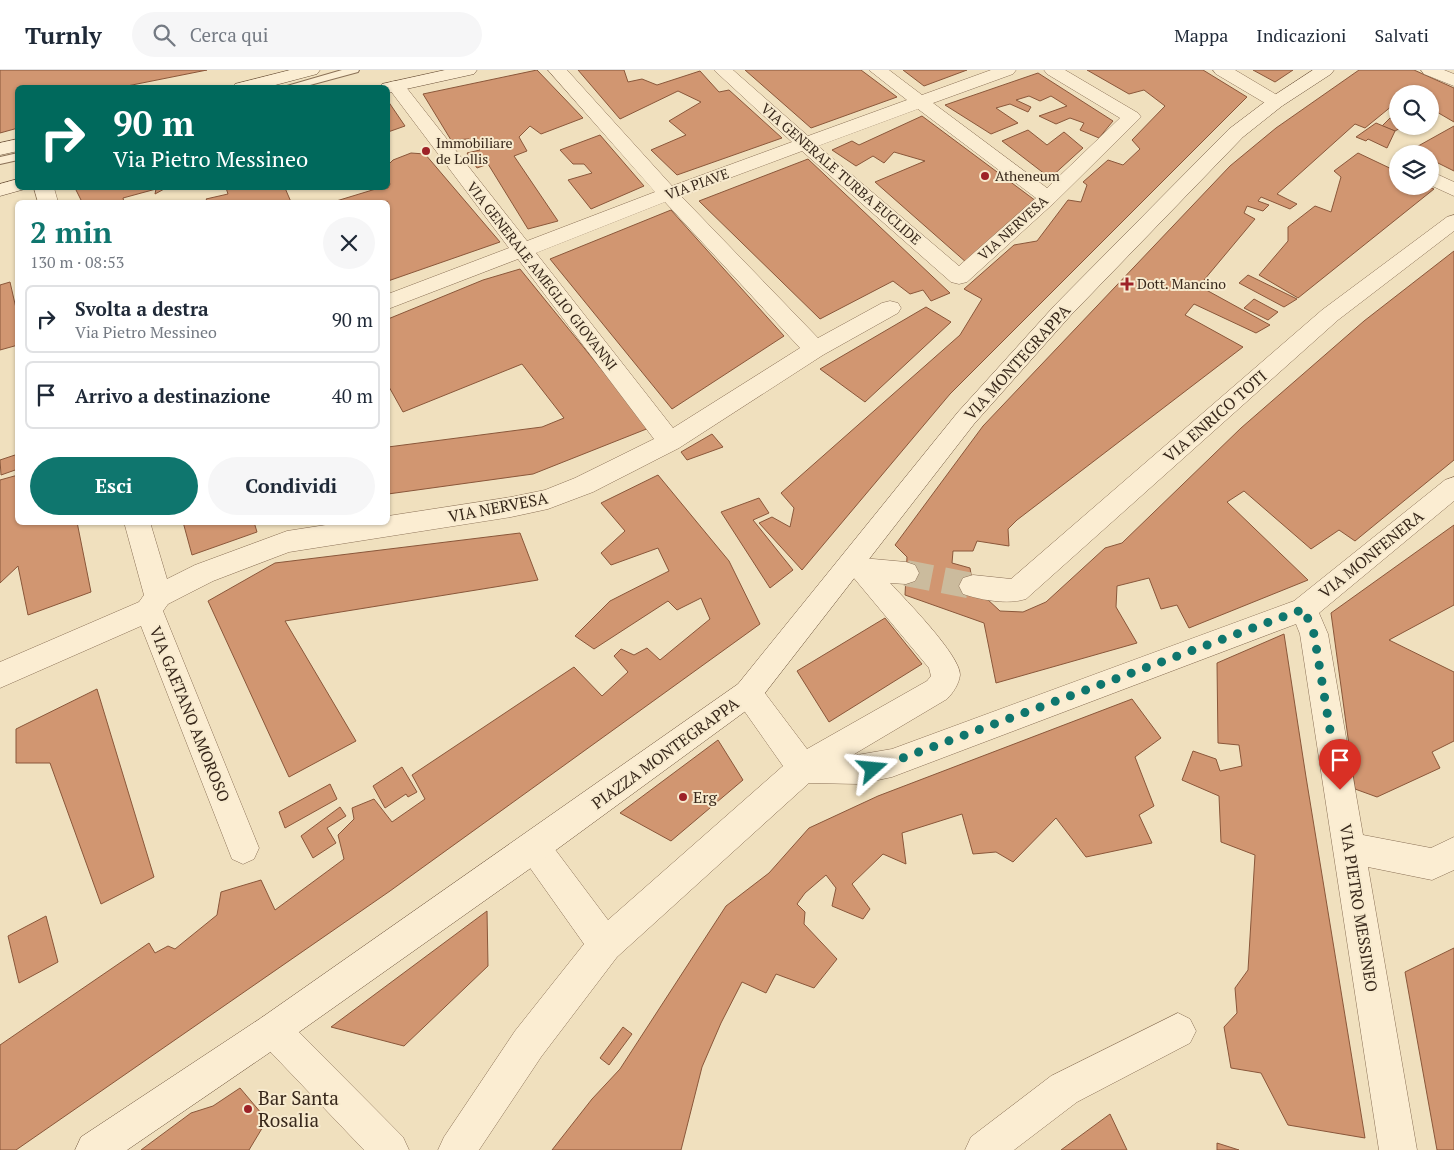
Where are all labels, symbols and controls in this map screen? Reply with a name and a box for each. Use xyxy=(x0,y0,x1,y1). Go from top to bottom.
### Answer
search box xyxy=(132,12,482,57)
text: Turnly xyxy=(25,19,102,51)
icon: search xyxy=(150,21,178,49)
text: Cerca qui xyxy=(190,22,268,47)
text: Mappa xyxy=(1174,23,1228,47)
text: Indicazioni xyxy=(1256,23,1347,47)
text: Salvati xyxy=(1375,23,1429,47)
map controls xyxy=(1389,85,1439,195)
button: search xyxy=(1389,85,1439,135)
street label: VIA GENERALE TURBA EUCLIDE xyxy=(757,99,926,249)
text: 90 m xyxy=(113,100,194,146)
icon: right xyxy=(30,105,95,170)
place label: Immobiliare de Lollis xyxy=(436,133,513,168)
text: Via Pietro Messineo xyxy=(113,144,308,173)
marker: Immobiliare de Lollis xyxy=(420,145,432,157)
button: layers xyxy=(1389,145,1439,195)
street label: VIA PIAVE xyxy=(662,163,731,204)
place label: Atheneum xyxy=(995,166,1060,185)
marker: Atheneum xyxy=(979,170,991,182)
street label: VIA GENERALE AMEGLIO GIOVANNI xyxy=(463,178,622,374)
street label: VIA NERVESA xyxy=(974,191,1052,264)
text: 2 min xyxy=(30,212,112,252)
button: close xyxy=(323,217,375,269)
text: 130 m · 08:53 xyxy=(30,251,124,273)
place label: Dott. Mancino xyxy=(1137,274,1226,293)
marker: Dott. Mancino xyxy=(1121,278,1133,290)
text: Svolta a destra xyxy=(75,296,209,321)
street label: VIA MONTEGRAPPA xyxy=(959,299,1075,425)
icon: right xyxy=(32,305,60,333)
text: 90 m xyxy=(332,307,373,332)
text: Via Pietro Messineo xyxy=(75,321,217,343)
street label: VIA ENRICO TOTI xyxy=(1159,365,1271,467)
icon: arrive xyxy=(32,381,60,409)
text: Arrivo a destinazione xyxy=(75,383,270,408)
text: 40 m xyxy=(332,383,373,408)
button: Esci xyxy=(30,457,198,515)
button: Condividi xyxy=(208,457,375,515)
street label: VIA NERVESA xyxy=(446,487,550,527)
street label: VIA MONFENERA xyxy=(1314,505,1428,603)
street label: VIA GAETANO AMOROSO xyxy=(145,623,235,805)
street label: PIAZZA MONTEGRAPPA xyxy=(587,692,743,814)
pin xyxy=(1319,739,1361,790)
position arrow xyxy=(846,742,898,794)
icon: arrive xyxy=(1326,746,1354,774)
place label: Erg xyxy=(693,786,717,808)
marker: Erg xyxy=(677,791,689,803)
street label: VIA PIETRO MESSINEO xyxy=(1335,822,1383,994)
place label: Bar Santa Rosalia xyxy=(258,1085,339,1132)
marker: Bar Santa Rosalia xyxy=(242,1103,254,1115)

